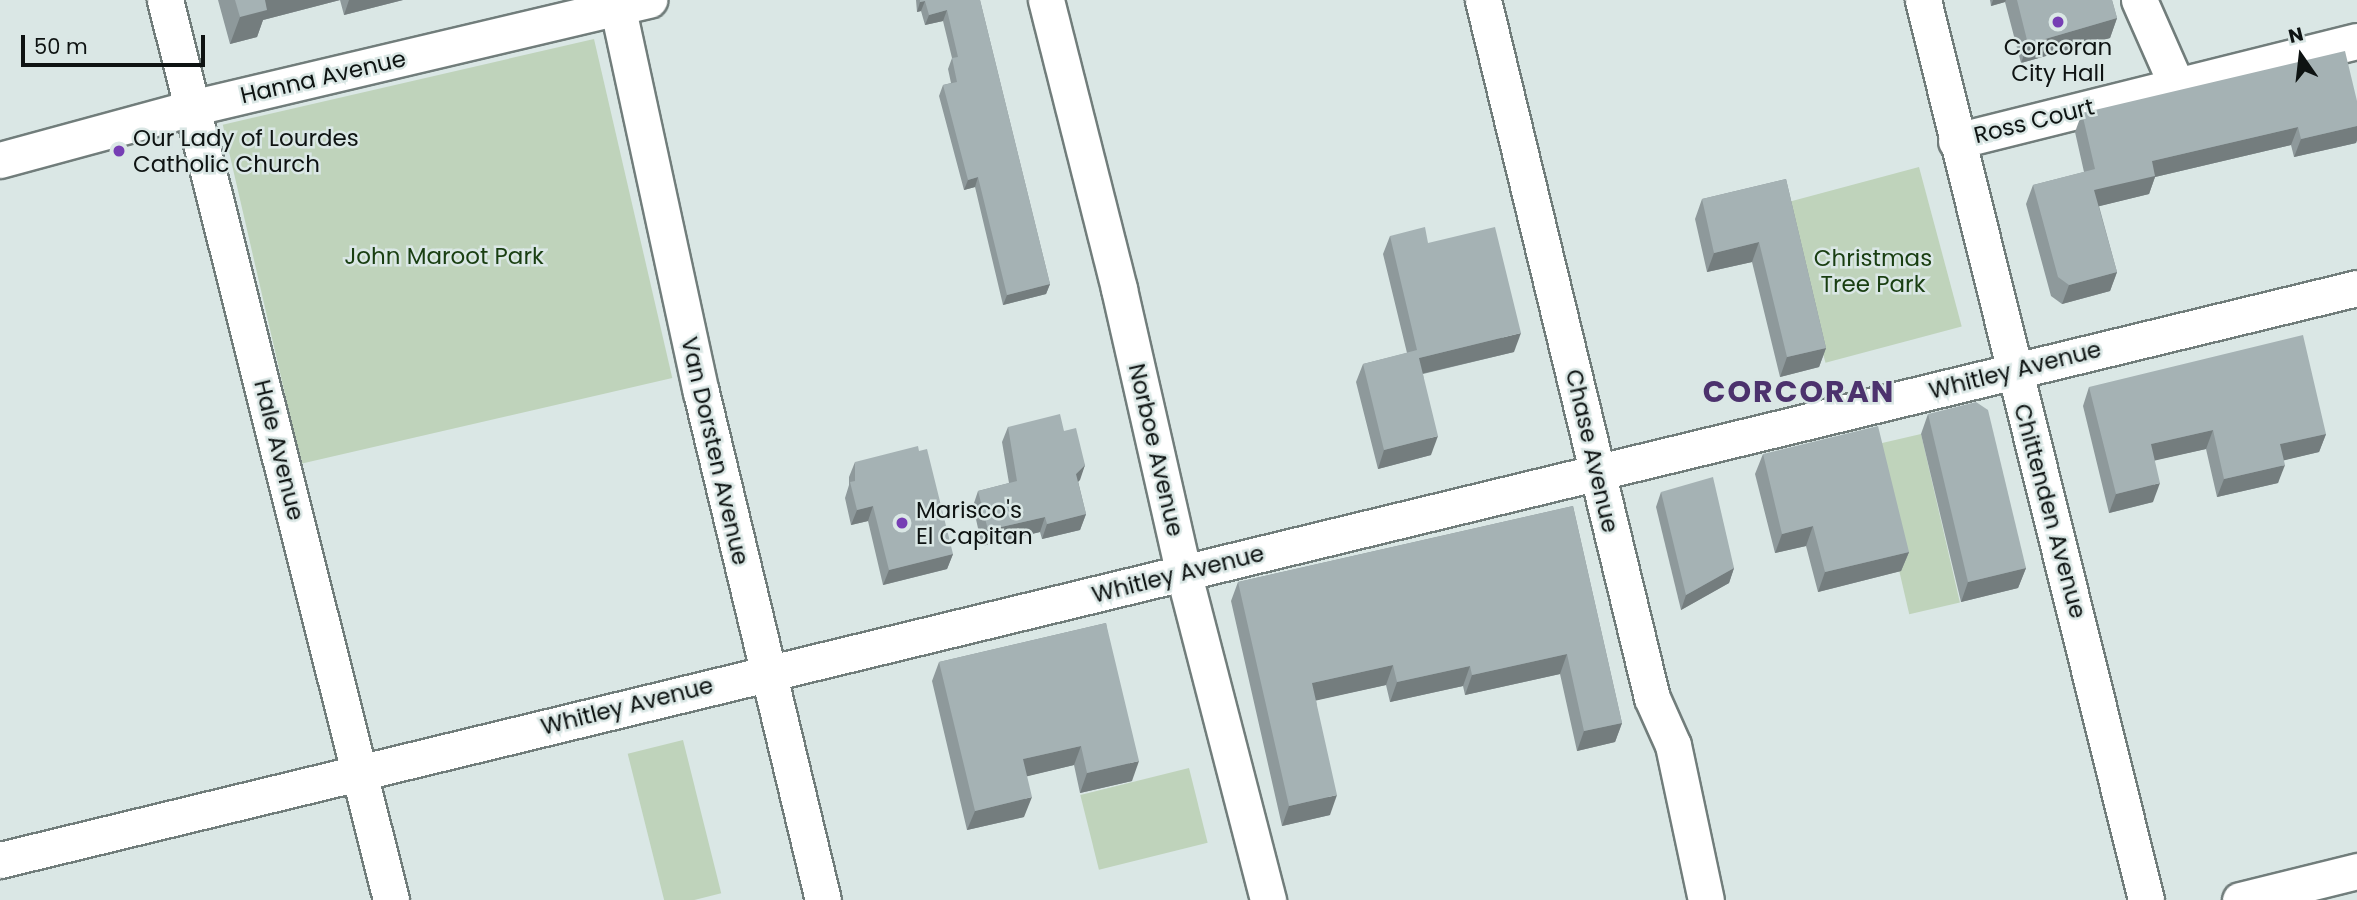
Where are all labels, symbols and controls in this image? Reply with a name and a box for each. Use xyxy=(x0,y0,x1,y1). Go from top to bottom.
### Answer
marker: Corcoran City Hall xyxy=(2050,14,2066,30)
text: N xyxy=(2286,20,2306,50)
scale bar xyxy=(24,21,208,65)
north arrow xyxy=(2266,21,2336,91)
text: 50 m xyxy=(34,32,88,61)
place label: Corcoran City Hall xyxy=(2004,33,2112,87)
street label: Hanna Avenue xyxy=(238,45,408,109)
street label: Ross Court xyxy=(1971,93,2097,149)
place label: Our Lady of Lourdes Catholic Church xyxy=(133,124,359,178)
marker: Our Lady of Lourdes Catholic Church xyxy=(111,143,127,159)
park label: John Maroot Park xyxy=(344,242,544,270)
park label: Christmas Tree Park xyxy=(1814,244,1932,298)
street label: Van Dorsten Avenue xyxy=(675,334,755,568)
street label: Whitley Avenue xyxy=(1926,335,2104,405)
street label: Norboe Avenue xyxy=(1123,361,1189,539)
street label: Chase Avenue xyxy=(1560,367,1624,535)
district label: CORCORAN xyxy=(1704,374,1894,410)
street label: Hale Avenue xyxy=(248,377,310,523)
street label: Chittenden Avenue xyxy=(2008,401,2092,621)
place label: Marisco's El Capitan xyxy=(916,496,1033,550)
marker: Marisco's El Capitan xyxy=(894,515,910,531)
street label: Whitley Avenue xyxy=(1089,539,1267,609)
street label: Whitley Avenue xyxy=(538,671,716,741)

